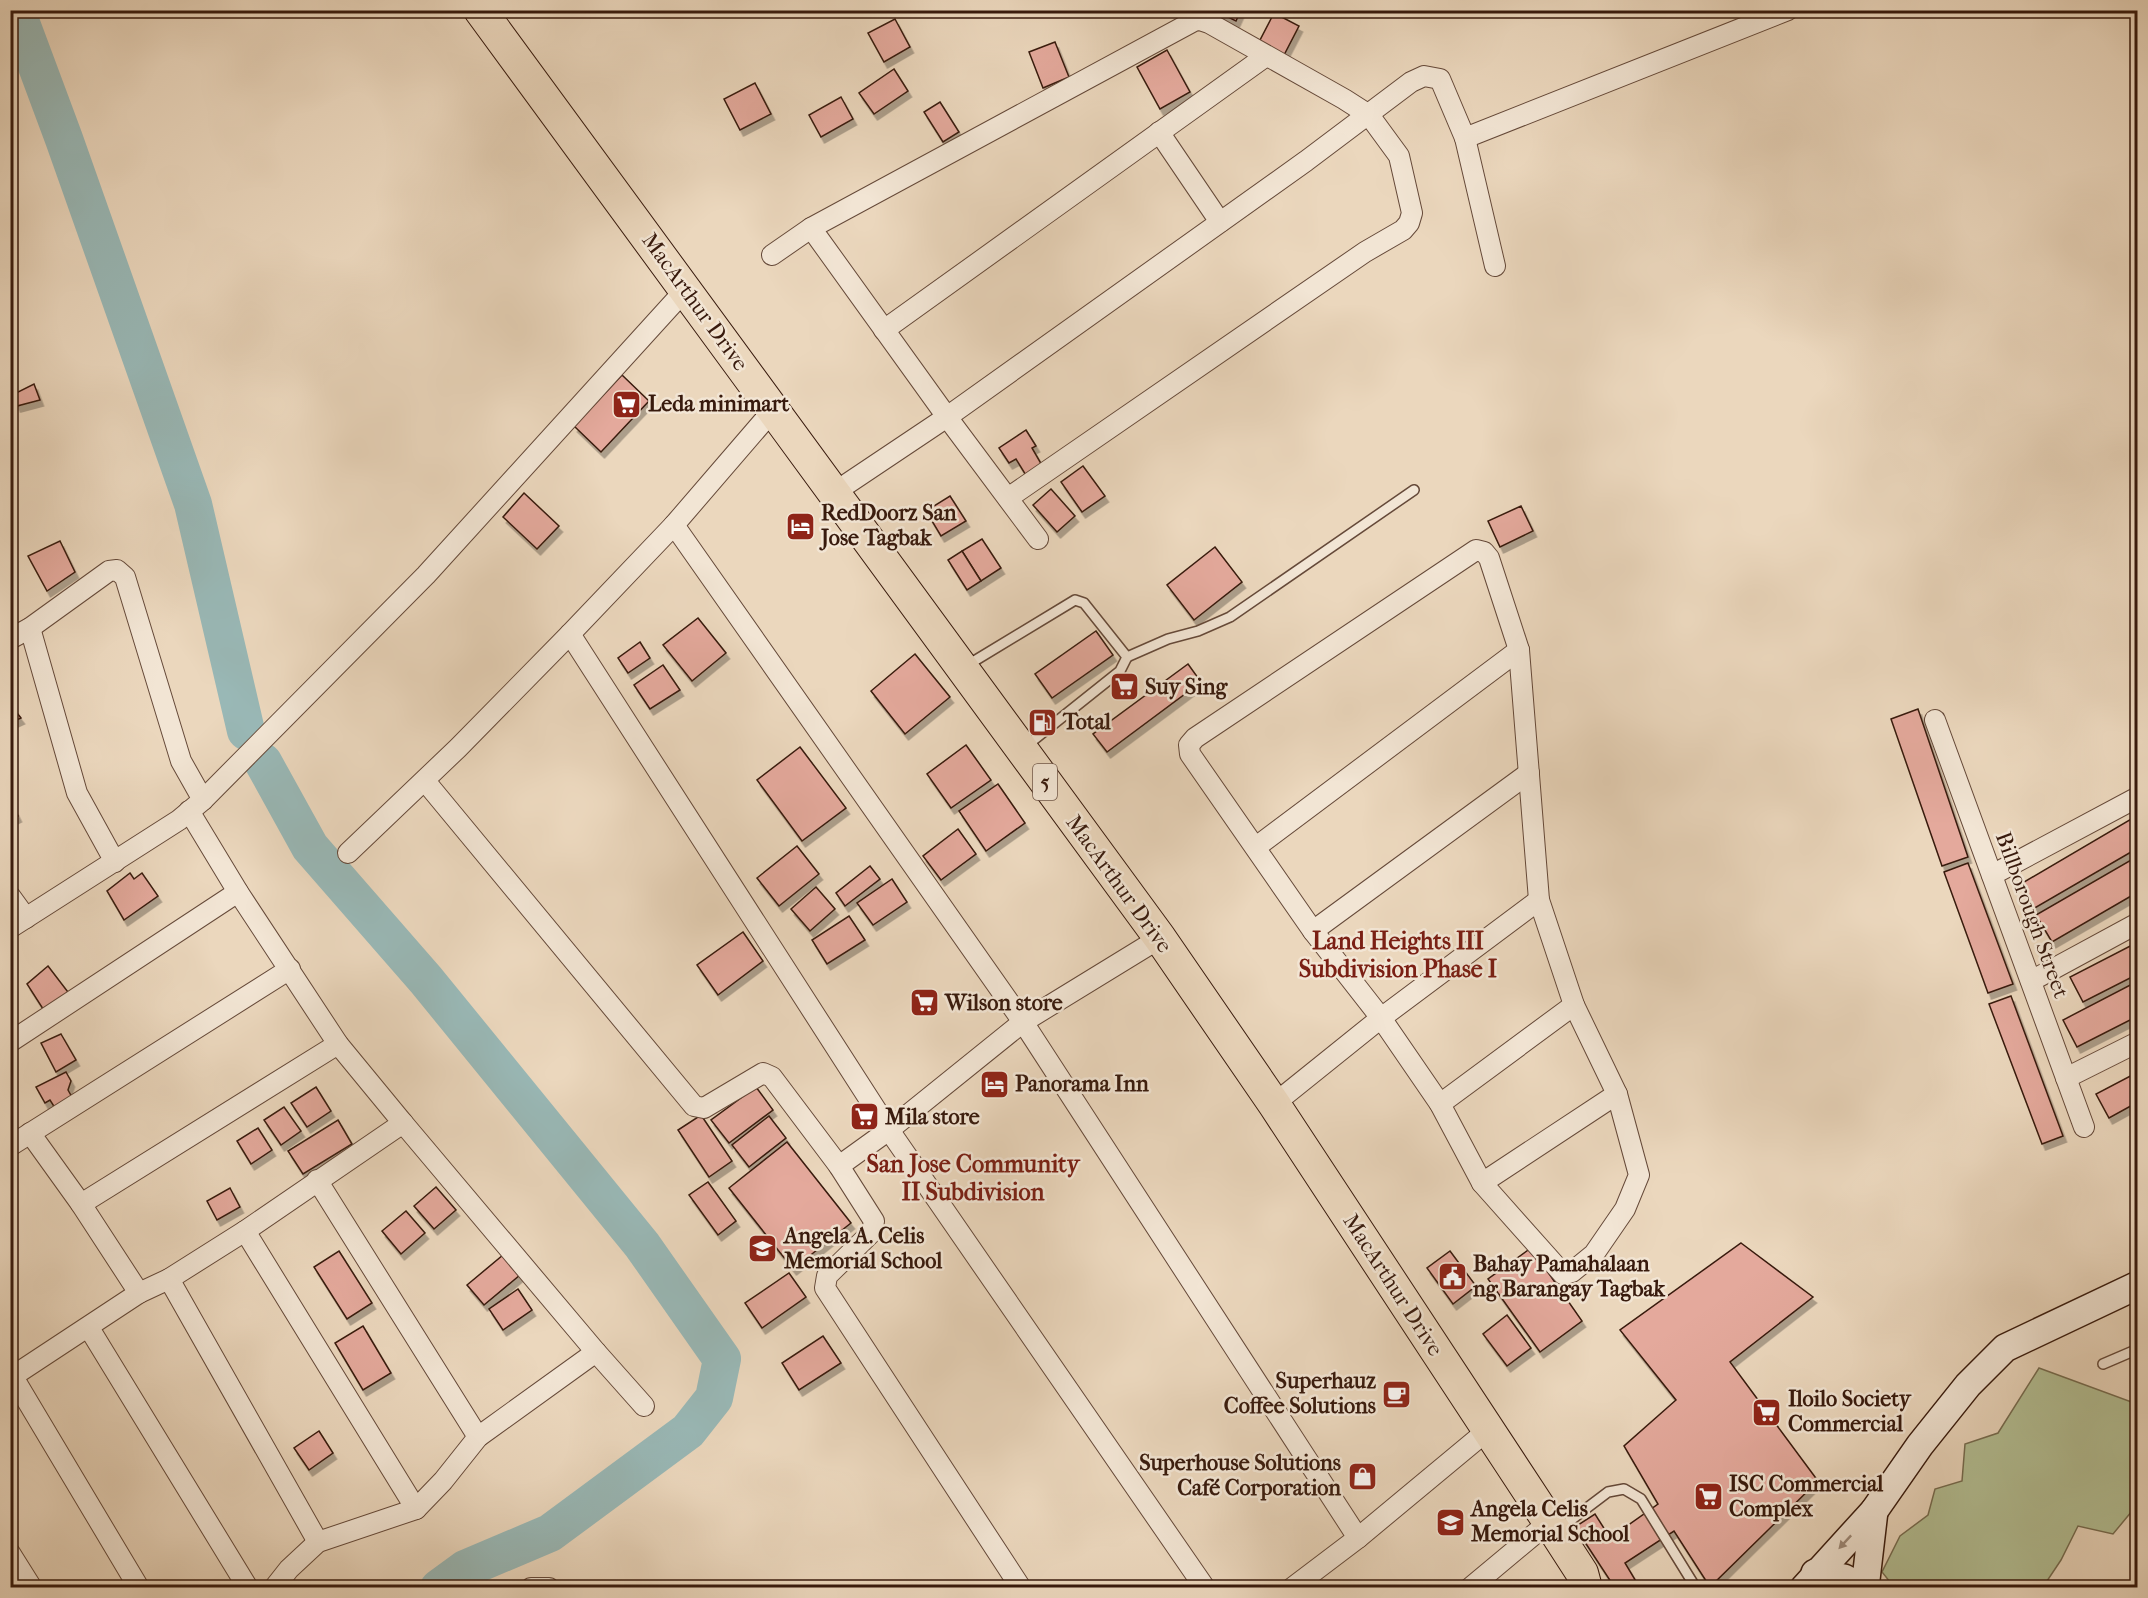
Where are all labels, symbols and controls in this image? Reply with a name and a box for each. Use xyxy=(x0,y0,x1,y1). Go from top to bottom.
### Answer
street label: MacArthur Drive xyxy=(636,228,754,376)
supermarket icon: Leda minimart xyxy=(611,388,643,420)
place label: Leda minimart xyxy=(648,391,790,417)
place label: RedDoorz San Jose Tagbak xyxy=(819,500,957,551)
hotel icon: RedDoorz San Jose Tagbak xyxy=(784,510,816,542)
supermarket icon: Suy Sing xyxy=(1108,671,1140,703)
place label: Suy Sing xyxy=(1145,674,1228,700)
fuel station icon: Total xyxy=(1026,706,1058,738)
place label: Total xyxy=(1062,709,1112,735)
road number: 5 xyxy=(1033,764,1057,800)
street label: MacArthur Drive xyxy=(1060,810,1178,958)
street label: Billborough Street xyxy=(1990,828,2074,1002)
district label: Land Heights III Subdivision Phase I xyxy=(1299,927,1498,983)
supermarket icon: Wilson store xyxy=(908,987,940,1019)
place label: Wilson store xyxy=(944,990,1063,1016)
hotel icon: Panorama Inn xyxy=(978,1068,1010,1100)
place label: Panorama Inn xyxy=(1015,1071,1149,1097)
supermarket icon: Mila store xyxy=(848,1101,880,1133)
place label: Mila store xyxy=(884,1104,980,1130)
district label: San Jose Community II Subdivision xyxy=(867,1150,1081,1206)
street label: MacArthur Drive xyxy=(1337,1209,1449,1361)
place label: Angela A. Celis Memorial School xyxy=(782,1223,943,1274)
school or university icon: Angela A. Celis Memorial School xyxy=(747,1233,779,1265)
place label: Bahay Pamahalaan ng Barangay Tagbak xyxy=(1472,1251,1666,1302)
public building icon: Bahay Pamahalaan ng Barangay Tagbak xyxy=(1436,1261,1468,1293)
place label: Superhauz Coffee Solutions xyxy=(1224,1368,1376,1419)
cafe icon: Superhauz Coffee Solutions xyxy=(1381,1378,1413,1410)
place label: Iloilo Society Commercial xyxy=(1788,1386,1912,1437)
supermarket icon: Iloilo Society Commercial xyxy=(1751,1396,1783,1428)
place label: Superhouse Solutions Café Corporation xyxy=(1139,1450,1341,1501)
shop icon: Superhouse Solutions Café Corporation xyxy=(1346,1460,1378,1492)
place label: ISC Commercial Complex xyxy=(1729,1471,1884,1522)
supermarket icon: ISC Commercial Complex xyxy=(1692,1481,1724,1513)
place label: Angela Celis Memorial School xyxy=(1469,1496,1630,1547)
school or university icon: Angela Celis Memorial School xyxy=(1434,1506,1466,1538)
one-way arrow xyxy=(1838,1535,1852,1549)

